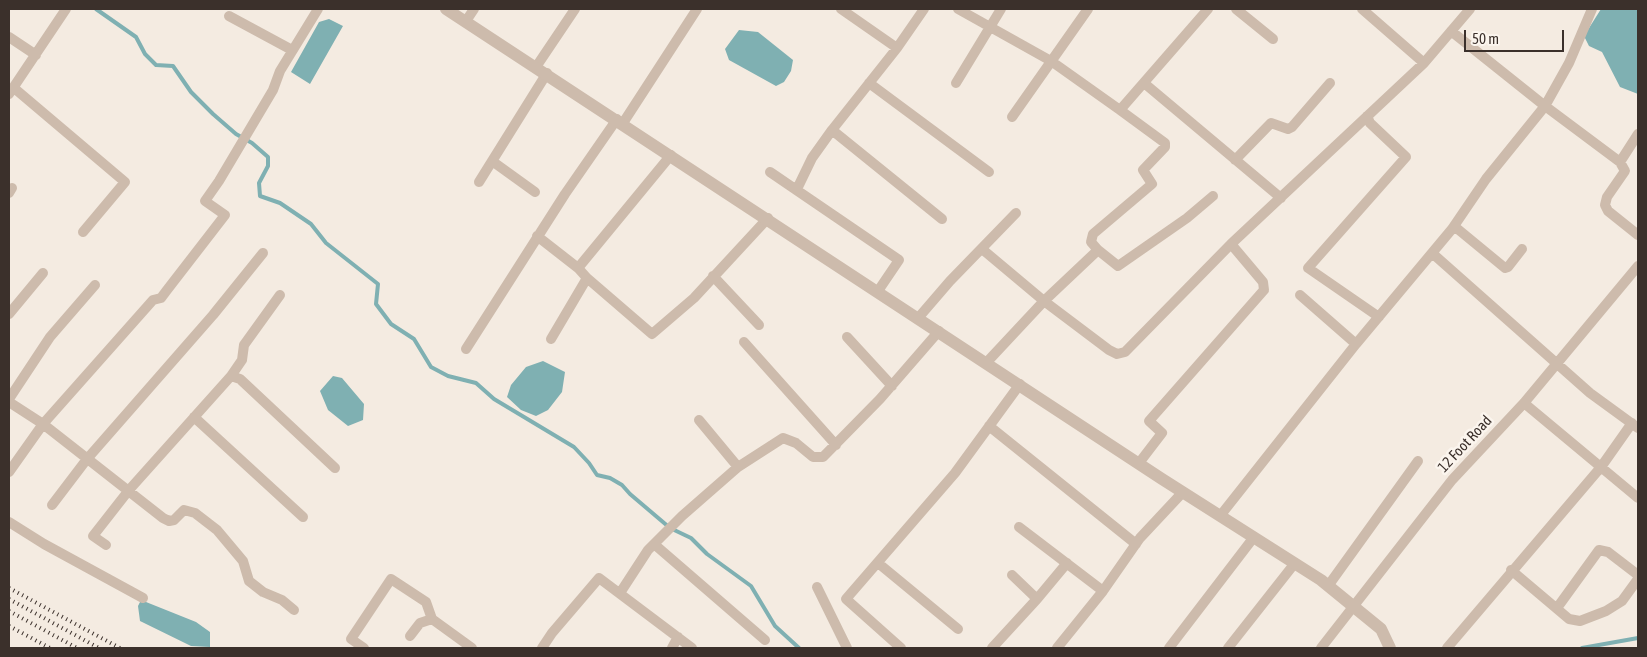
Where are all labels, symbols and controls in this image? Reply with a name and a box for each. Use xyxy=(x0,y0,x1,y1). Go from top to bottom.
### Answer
scale bar xyxy=(1467,20,1567,52)
text: 50 m xyxy=(1472,30,1499,47)
street label: 12 Foot Road xyxy=(1434,412,1496,476)

